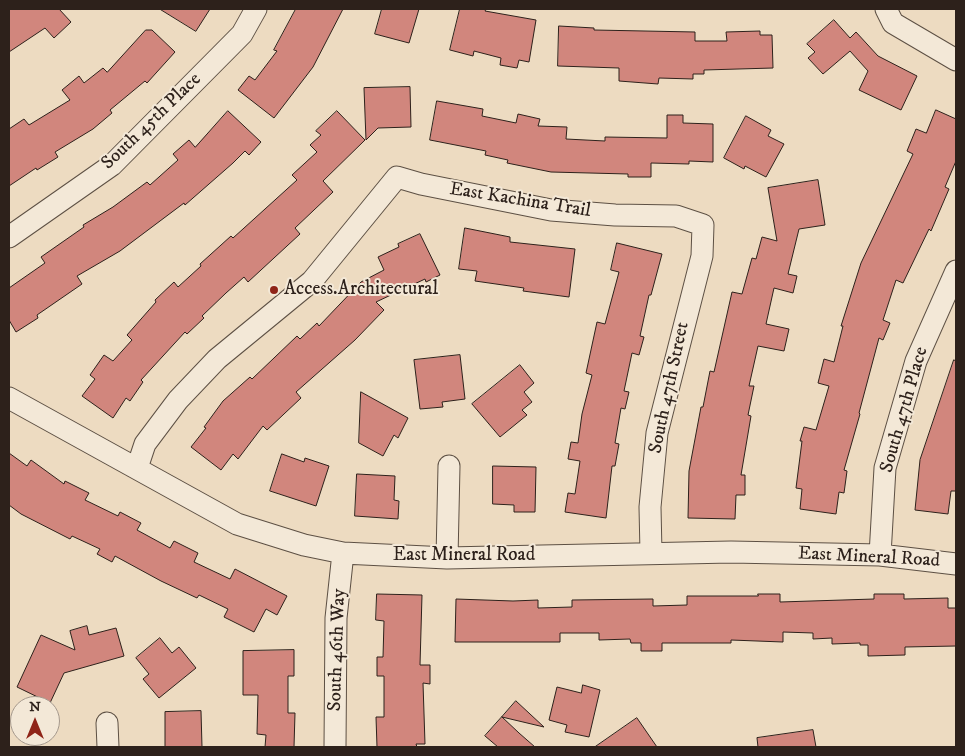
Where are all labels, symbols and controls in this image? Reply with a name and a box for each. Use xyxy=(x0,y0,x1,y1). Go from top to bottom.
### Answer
street label: South 45th Place xyxy=(97,69,207,175)
street label: East Kachina Trail xyxy=(448,179,592,223)
place label: Access.Architectural xyxy=(284,279,438,301)
marker: Access.Architectural xyxy=(268,284,280,296)
street label: South 47th Street xyxy=(645,320,695,456)
street label: South 47th Place xyxy=(876,345,934,475)
street label: East Mineral Road xyxy=(797,543,941,573)
street label: East Mineral Road xyxy=(393,545,535,567)
street label: South 46th Way xyxy=(324,588,352,712)
north arrow xyxy=(10,696,60,746)
text: N xyxy=(29,698,41,716)

